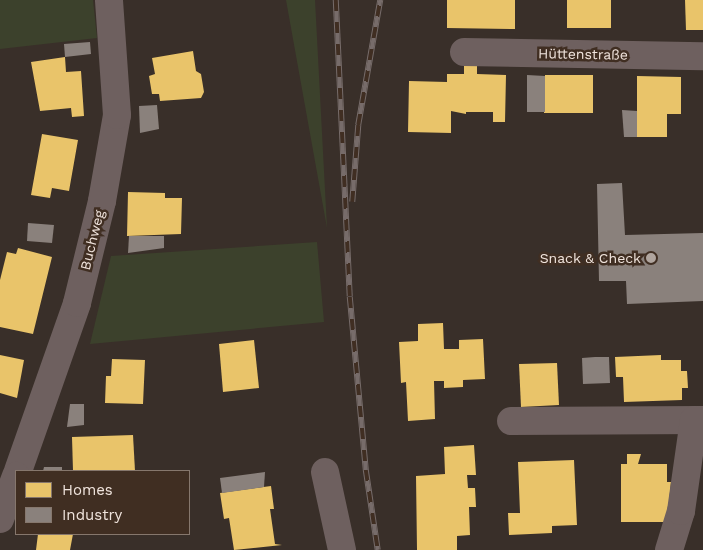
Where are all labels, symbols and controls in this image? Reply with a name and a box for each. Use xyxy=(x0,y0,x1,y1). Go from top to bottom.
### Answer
street label: Hüttenstraße xyxy=(538,45,628,63)
street label: Buchweg xyxy=(76,208,108,272)
place label: Snack & Check xyxy=(539,250,641,266)
marker: Snack & Check xyxy=(645,252,657,264)
legend xyxy=(15,470,190,535)
text: Homes xyxy=(62,481,113,499)
text: Industry xyxy=(62,506,122,524)

